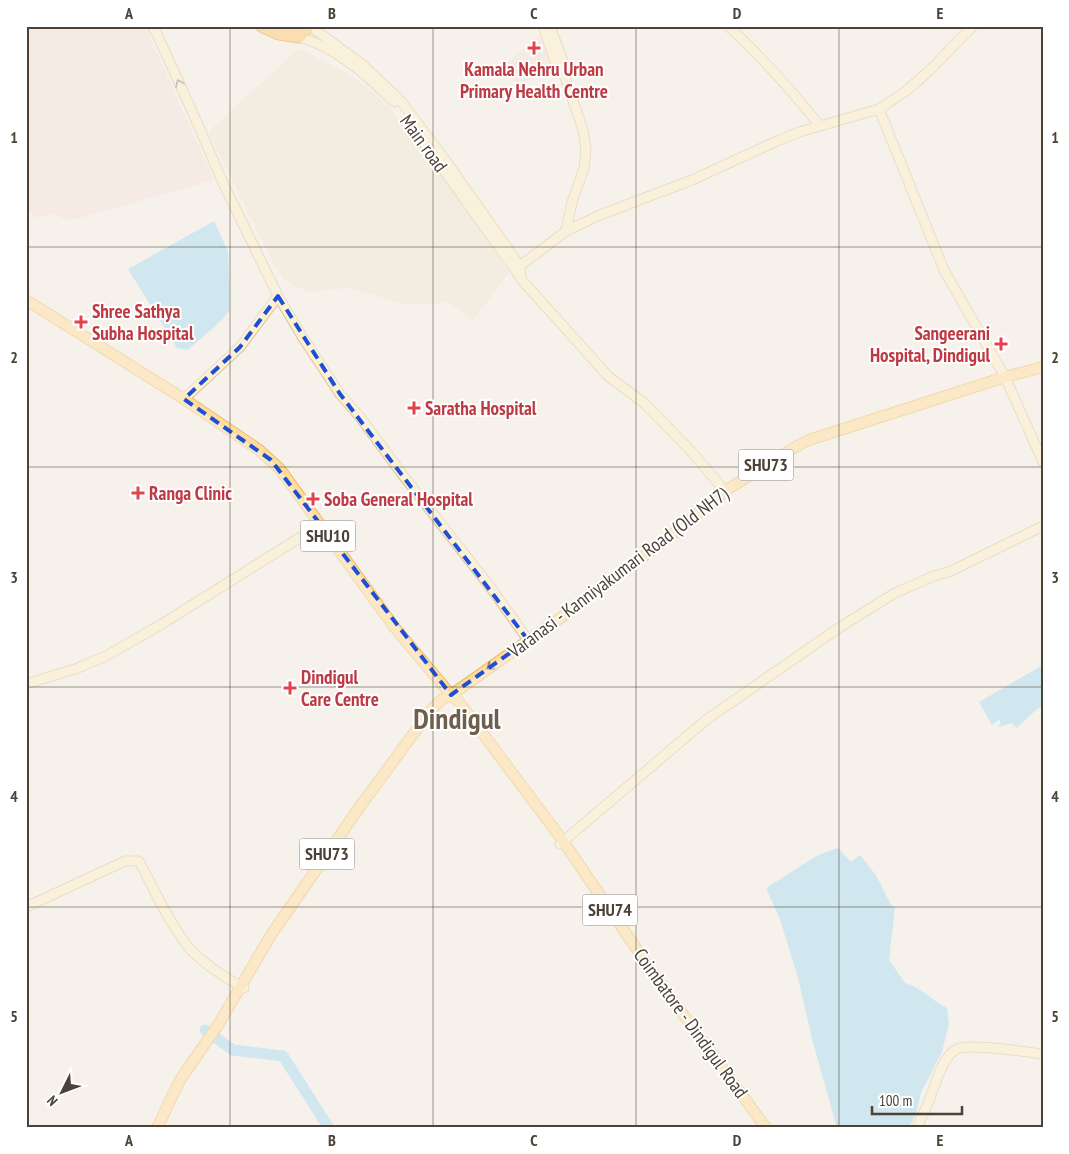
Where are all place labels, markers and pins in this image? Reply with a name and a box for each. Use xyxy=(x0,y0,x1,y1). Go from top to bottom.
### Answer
marker: Kamala Nehru Urban Primary Health Centre xyxy=(527,41,541,55)
place label: Kamala Nehru Urban Primary Health Centre xyxy=(460,57,608,103)
place label: Shree Sathya Subha Hospital xyxy=(92,299,194,345)
marker: Shree Sathya Subha Hospital xyxy=(74,315,88,329)
place label: Sangeerani Hospital, Dindigul xyxy=(870,321,990,367)
marker: Sangeerani Hospital, Dindigul xyxy=(994,337,1008,351)
place label: Saratha Hospital xyxy=(425,396,537,420)
marker: Saratha Hospital xyxy=(407,401,421,415)
place label: Ranga Clinic xyxy=(149,481,232,505)
marker: Ranga Clinic xyxy=(131,486,145,500)
place label: Soba General Hospital xyxy=(324,487,473,511)
marker: Soba General Hospital xyxy=(306,492,320,506)
place label: Dindigul Care Centre xyxy=(301,665,379,711)
marker: Dindigul Care Centre xyxy=(283,681,297,695)

